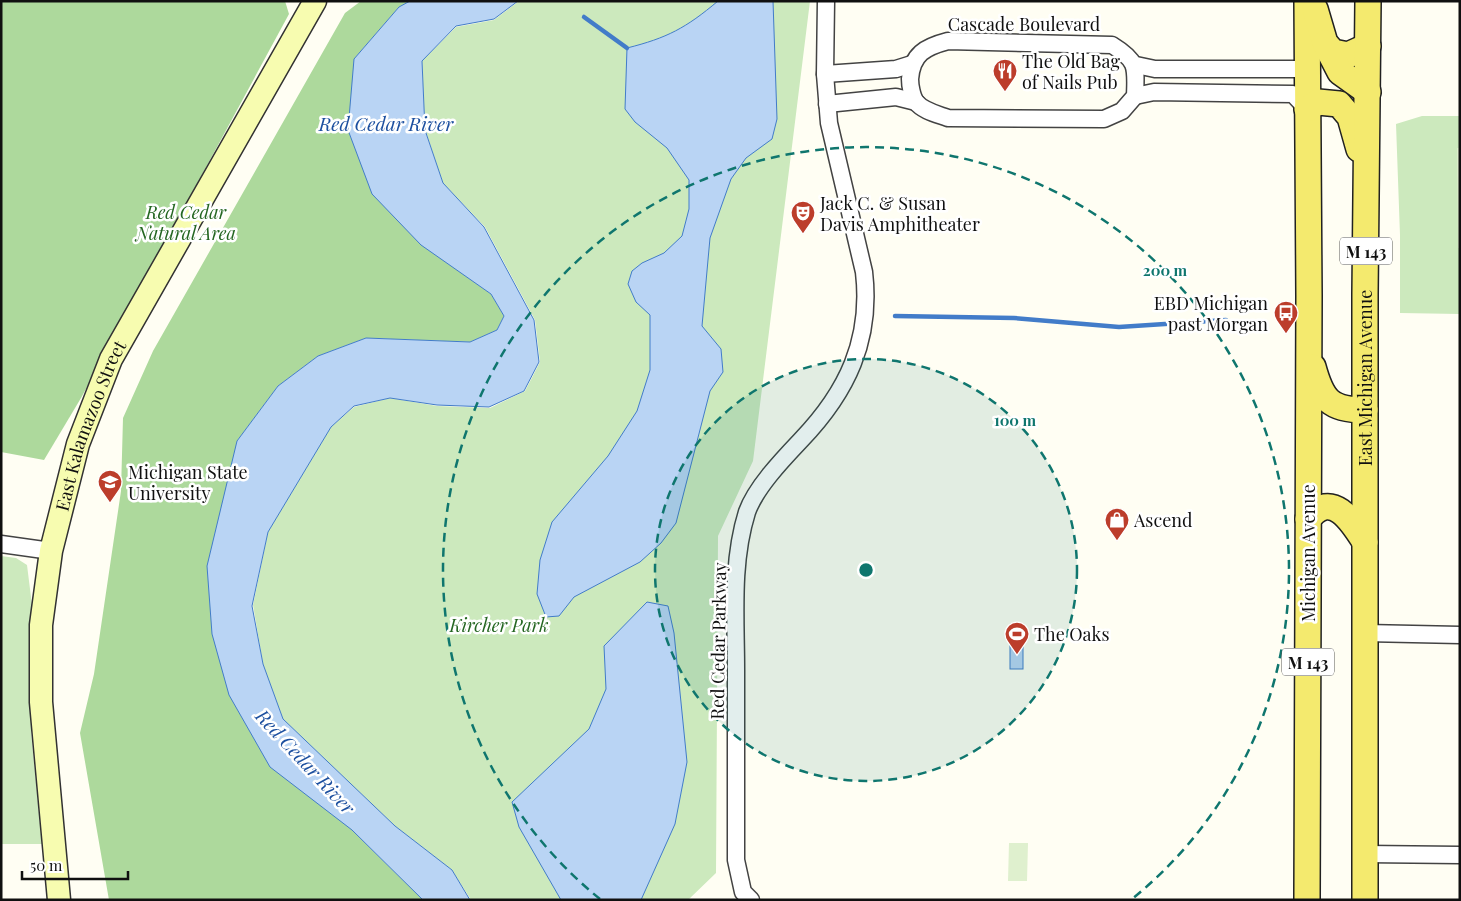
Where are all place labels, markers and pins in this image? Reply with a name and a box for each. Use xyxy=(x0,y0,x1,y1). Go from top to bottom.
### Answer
place label: The Old Bag of Nails Pub xyxy=(1022,49,1120,94)
restaurant icon: The Old Bag of Nails Pub xyxy=(992,58,1018,92)
place label: Jack C. & Susan Davis Amphitheater xyxy=(819,191,980,236)
theatre icon: Jack C. & Susan Davis Amphitheater xyxy=(790,200,816,234)
place label: EBD Michigan past Morgan xyxy=(1154,291,1268,336)
bus stop icon: EBD Michigan past Morgan xyxy=(1273,300,1299,334)
place label: Michigan State University xyxy=(128,460,248,505)
school or university icon: Michigan State University xyxy=(97,469,123,503)
shop icon: Ascend xyxy=(1104,507,1130,541)
place label: Ascend xyxy=(1133,508,1193,532)
centre of rings xyxy=(857,561,875,579)
sports icon: The Oaks xyxy=(1004,621,1030,655)
place label: The Oaks xyxy=(1034,622,1110,646)

